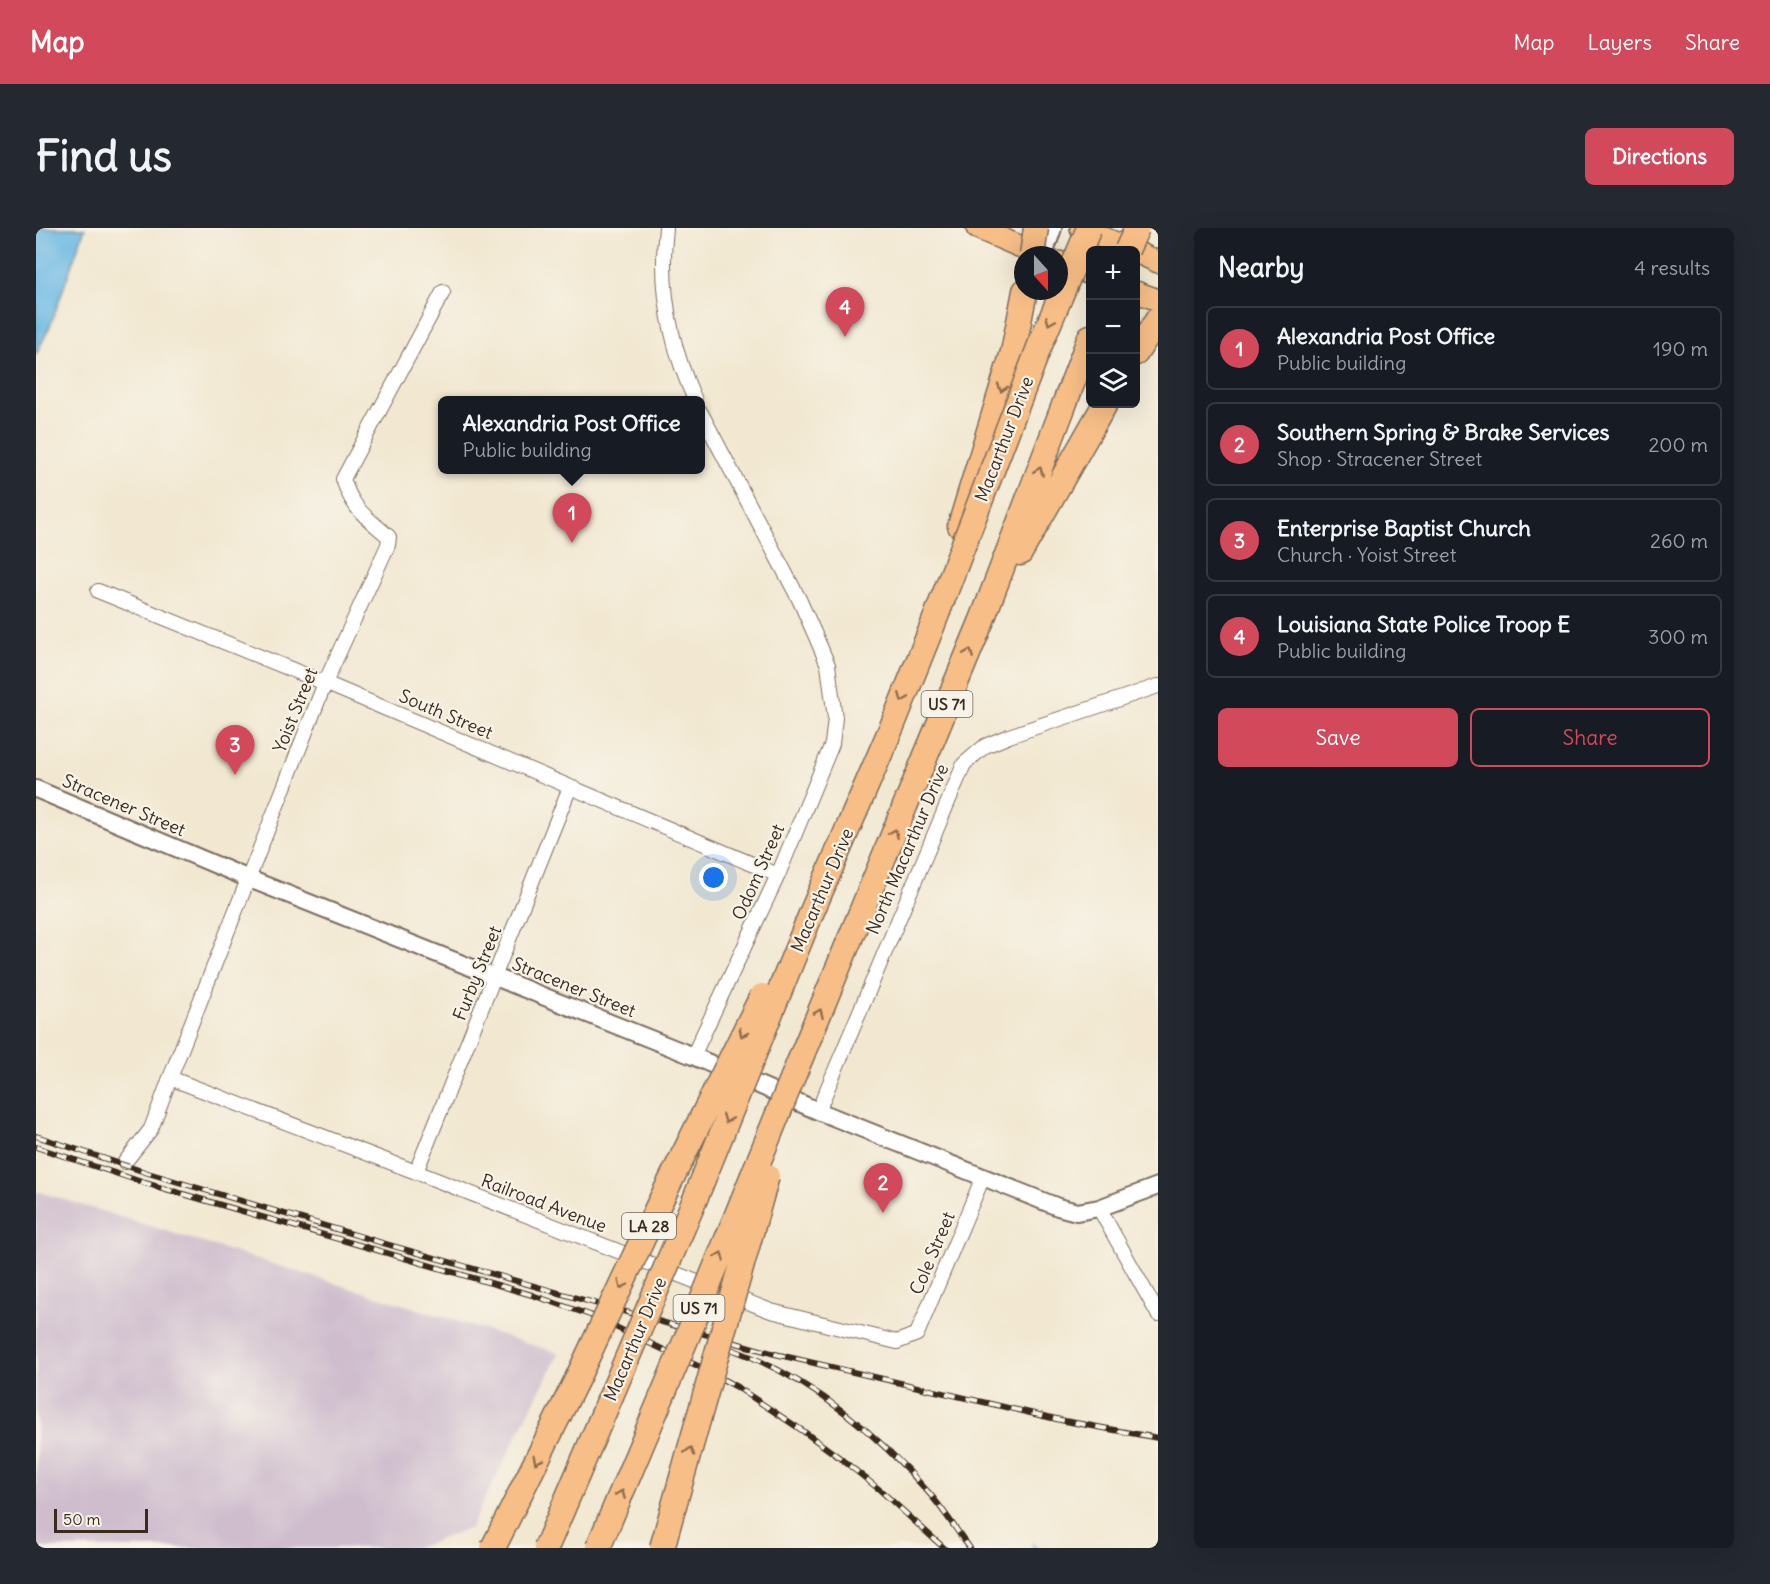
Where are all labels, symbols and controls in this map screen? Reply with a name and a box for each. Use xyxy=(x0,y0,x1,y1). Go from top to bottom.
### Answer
text: Map xyxy=(30,24,84,60)
text: Map xyxy=(1514,29,1554,56)
text: Layers xyxy=(1587,29,1652,56)
text: Share xyxy=(1685,29,1740,56)
button: Directions xyxy=(1585,128,1734,185)
text: Find us xyxy=(36,130,172,182)
north arrow xyxy=(1014,246,1068,300)
map controls xyxy=(1086,246,1140,408)
button: + xyxy=(1086,246,1140,300)
text: Nearby xyxy=(1218,251,1304,284)
text: 4 results xyxy=(1634,255,1710,280)
pin: 4 xyxy=(826,288,864,337)
button: − xyxy=(1086,300,1140,354)
one-way arrow xyxy=(1045,314,1057,325)
text: Alexandria Post Office xyxy=(1277,322,1495,350)
text: 1 xyxy=(1236,336,1243,361)
text: 190 m xyxy=(1653,336,1708,361)
text: Public building xyxy=(1277,350,1406,375)
button: layers xyxy=(1086,354,1140,408)
street label: Macarthur Drive xyxy=(970,373,1038,505)
one-way arrow xyxy=(996,382,1009,393)
popup xyxy=(438,396,705,474)
text: Alexandria Post Office xyxy=(462,409,681,437)
text: Southern Spring & Brake Services xyxy=(1277,418,1610,446)
text: 2 xyxy=(1234,432,1245,457)
text: 200 m xyxy=(1648,432,1708,457)
text: Public building xyxy=(462,437,592,462)
text: Shop · Stracener Street xyxy=(1277,446,1482,471)
one-way arrow xyxy=(1032,466,1044,477)
pin: 1 xyxy=(552,494,592,543)
text: Enterprise Baptist Church xyxy=(1277,514,1531,542)
text: 3 xyxy=(1234,528,1245,553)
text: 260 m xyxy=(1650,528,1708,553)
text: Church · Yoist Street xyxy=(1277,542,1456,567)
text: Louisiana State Police Troop E xyxy=(1277,610,1570,638)
text: 4 xyxy=(1234,624,1245,649)
text: 300 m xyxy=(1648,624,1708,649)
text: Public building xyxy=(1277,638,1406,663)
one-way arrow xyxy=(962,648,974,659)
street label: Yoist Street xyxy=(268,664,322,756)
street label: South Street xyxy=(396,684,496,744)
road number: US 71 xyxy=(922,691,972,717)
one-way arrow xyxy=(898,692,910,703)
button: Save xyxy=(1218,708,1458,767)
button: Share xyxy=(1470,708,1710,767)
pin: 3 xyxy=(216,726,254,775)
street label: North Macarthur Drive xyxy=(861,760,953,938)
street label: Stracener Street xyxy=(59,769,189,841)
street label: Odom Street xyxy=(727,820,789,924)
street label: Macarthur Drive xyxy=(786,825,858,955)
one-way arrow xyxy=(887,828,899,839)
your location xyxy=(699,863,728,892)
street label: Furby Street xyxy=(448,922,506,1024)
street label: Stracener Street xyxy=(509,952,639,1022)
one-way arrow xyxy=(812,1008,824,1019)
one-way arrow xyxy=(739,1027,751,1038)
one-way arrow xyxy=(722,1113,735,1123)
pin: 2 xyxy=(864,1164,902,1213)
street label: Railroad Avenue xyxy=(478,1169,610,1237)
street label: Cole Street xyxy=(904,1208,960,1298)
road number: LA 28 xyxy=(622,1213,676,1239)
one-way arrow xyxy=(713,1251,725,1262)
street label: Macarthur Drive xyxy=(599,1274,671,1404)
one-way arrow xyxy=(618,1278,630,1289)
road number: US 71 xyxy=(674,1295,724,1321)
one-way arrow xyxy=(683,1446,695,1457)
one-way arrow xyxy=(532,1453,544,1464)
one-way arrow xyxy=(613,1490,625,1501)
scale bar xyxy=(54,1506,148,1534)
text: 50 m xyxy=(63,1509,101,1529)

